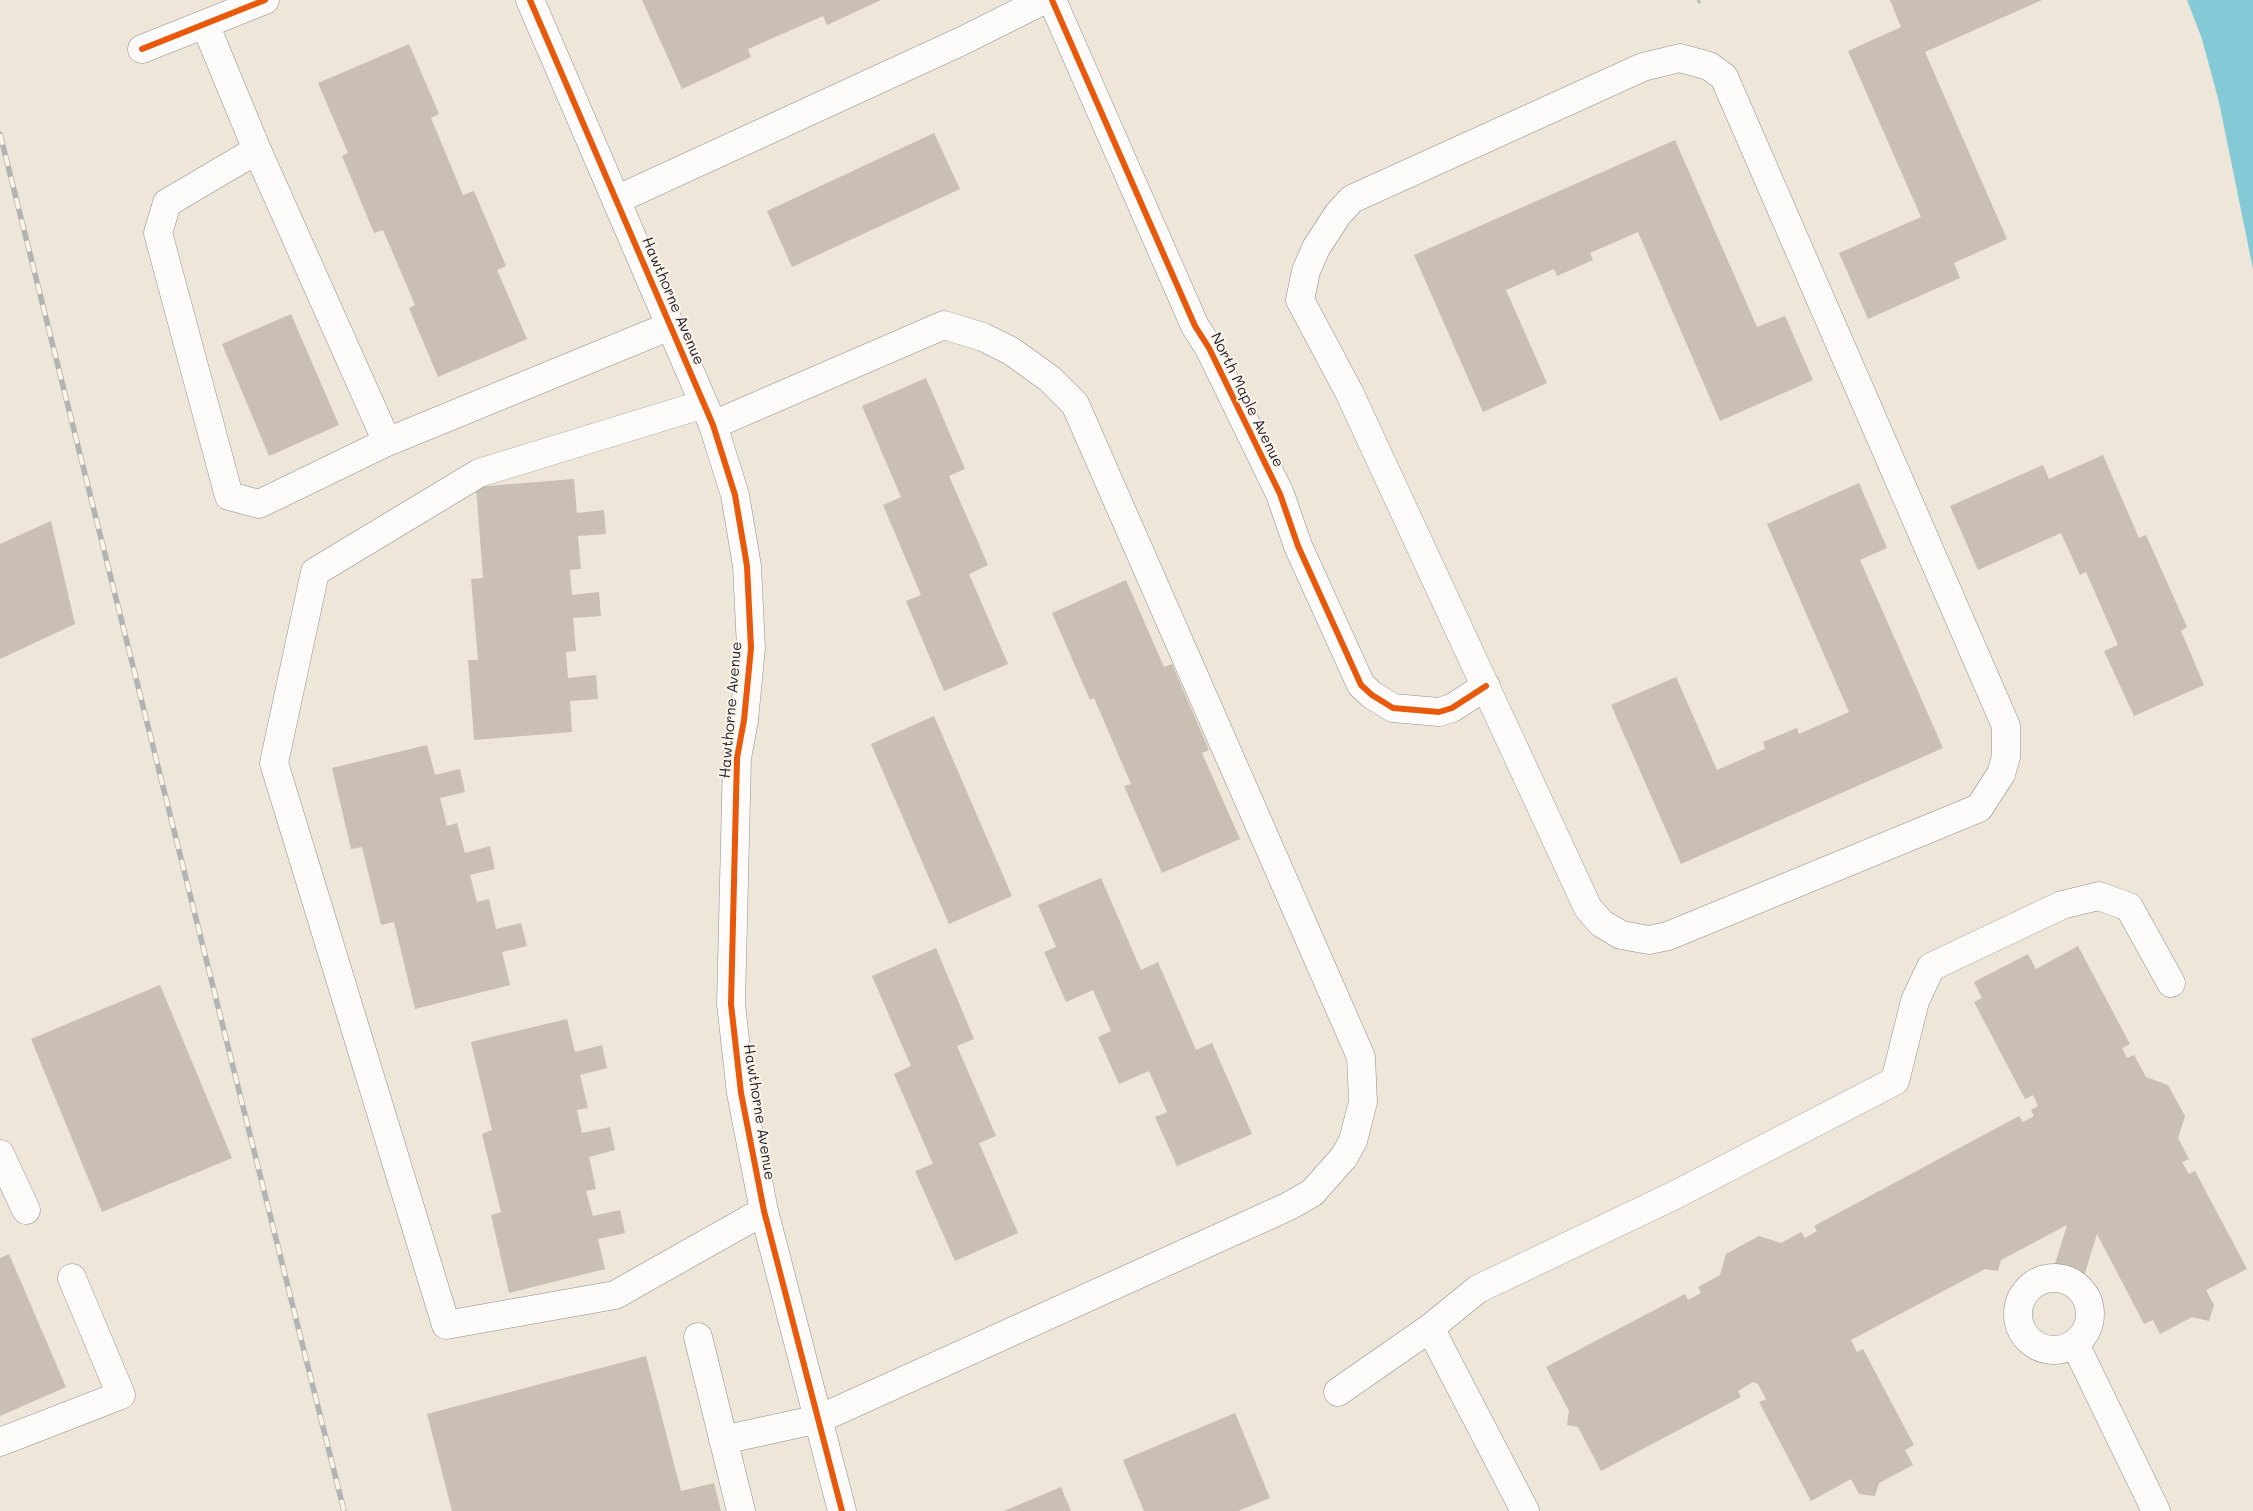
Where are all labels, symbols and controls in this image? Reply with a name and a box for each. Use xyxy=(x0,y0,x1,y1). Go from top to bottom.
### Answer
street label: Hawthorne Avenue xyxy=(638,234,708,368)
street label: North Maple Avenue xyxy=(1207,330,1287,470)
street label: Hawthorne Avenue xyxy=(716,641,746,779)
street label: Hawthorne Avenue xyxy=(739,1043,779,1181)

